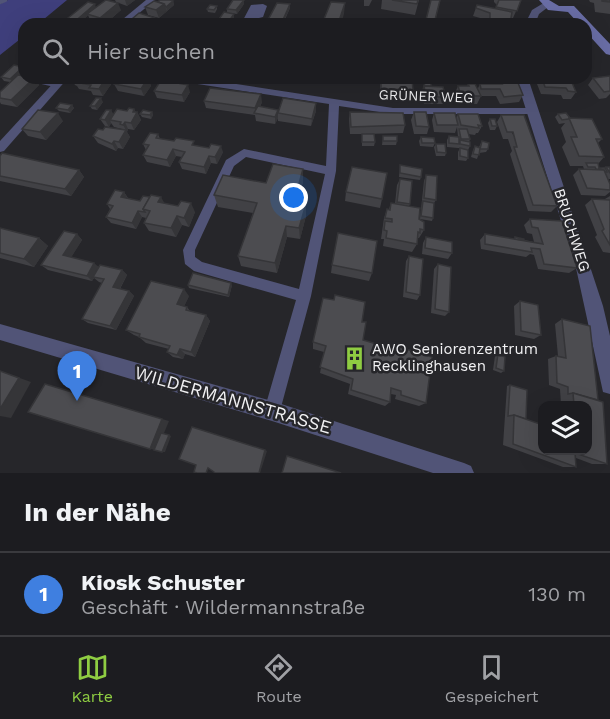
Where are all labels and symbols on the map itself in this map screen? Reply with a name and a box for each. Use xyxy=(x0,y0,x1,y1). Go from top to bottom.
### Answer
street label: GRÜNER WEG xyxy=(378,86,474,106)
your location xyxy=(279,183,308,212)
street label: BRUCHWEG xyxy=(550,186,594,274)
place label: AWO Seniorenzentrum Recklinghausen xyxy=(372,340,538,375)
building icon: AWO Seniorenzentrum Recklinghausen xyxy=(341,345,367,371)
pin: 1 xyxy=(58,352,97,401)
street label: WILDERMANNSTRASSE xyxy=(132,361,334,438)

